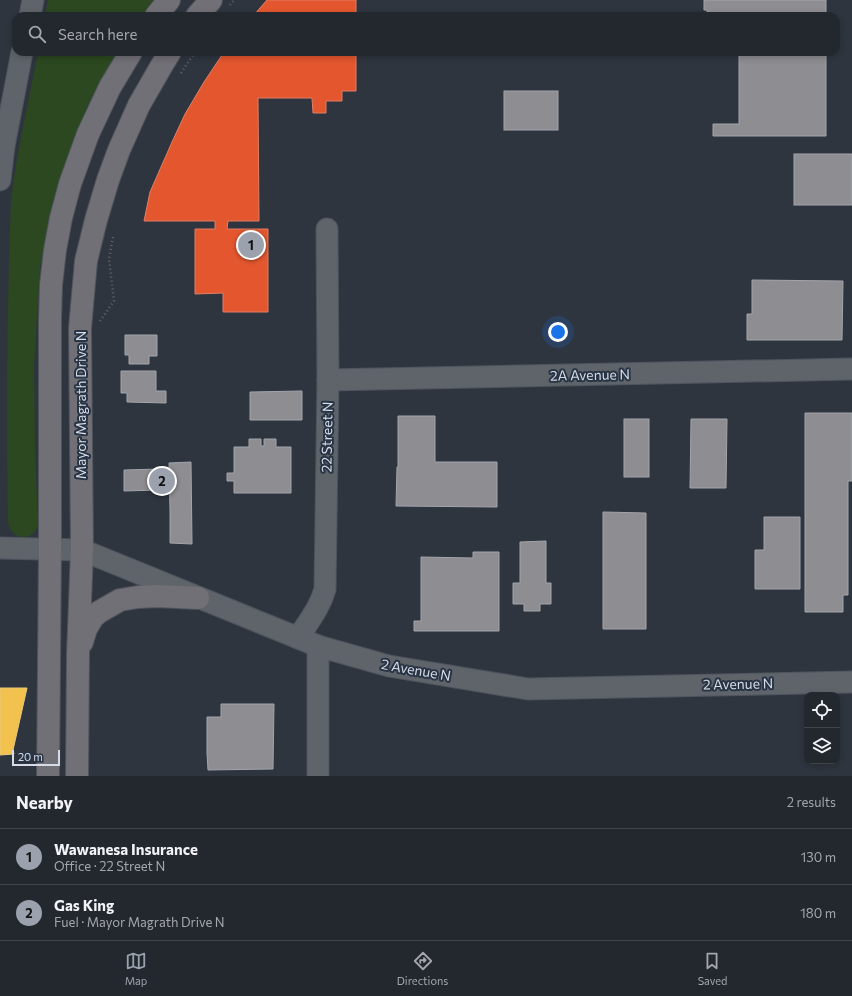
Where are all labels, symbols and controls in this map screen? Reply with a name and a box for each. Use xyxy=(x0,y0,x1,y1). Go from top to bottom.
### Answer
search box xyxy=(12,12,840,56)
icon: search xyxy=(26,23,48,45)
text: Search here xyxy=(58,25,137,43)
pin: 1 xyxy=(238,230,264,260)
your location xyxy=(548,322,568,342)
street label: Mayor Magrath Drive N xyxy=(72,331,89,479)
street label: 2A Avenue N xyxy=(550,365,630,384)
street label: 22 Street N xyxy=(317,401,336,473)
pin: 2 xyxy=(149,466,175,496)
street label: 2 Avenue N xyxy=(380,655,452,684)
street label: 2 Avenue N xyxy=(703,674,773,693)
map controls xyxy=(804,692,840,764)
button: locate xyxy=(804,692,840,728)
button: layers xyxy=(804,728,840,764)
scale bar xyxy=(12,748,60,767)
text: 20 m xyxy=(18,750,43,763)
text: Nearby xyxy=(16,792,73,813)
text: 2 results xyxy=(787,794,836,810)
text: Wawanesa Insurance xyxy=(54,840,198,858)
text: 1 xyxy=(26,849,32,865)
text: 130 m xyxy=(801,849,836,865)
text: Office · 22 Street N xyxy=(54,858,165,874)
text: Gas King xyxy=(54,896,114,914)
text: 2 xyxy=(25,905,33,921)
text: 180 m xyxy=(800,905,836,921)
text: Fuel · Mayor Magrath Drive N xyxy=(54,914,225,930)
tab: Map xyxy=(125,950,147,987)
tab: Directions xyxy=(397,950,448,987)
tab: Saved xyxy=(698,950,727,987)

